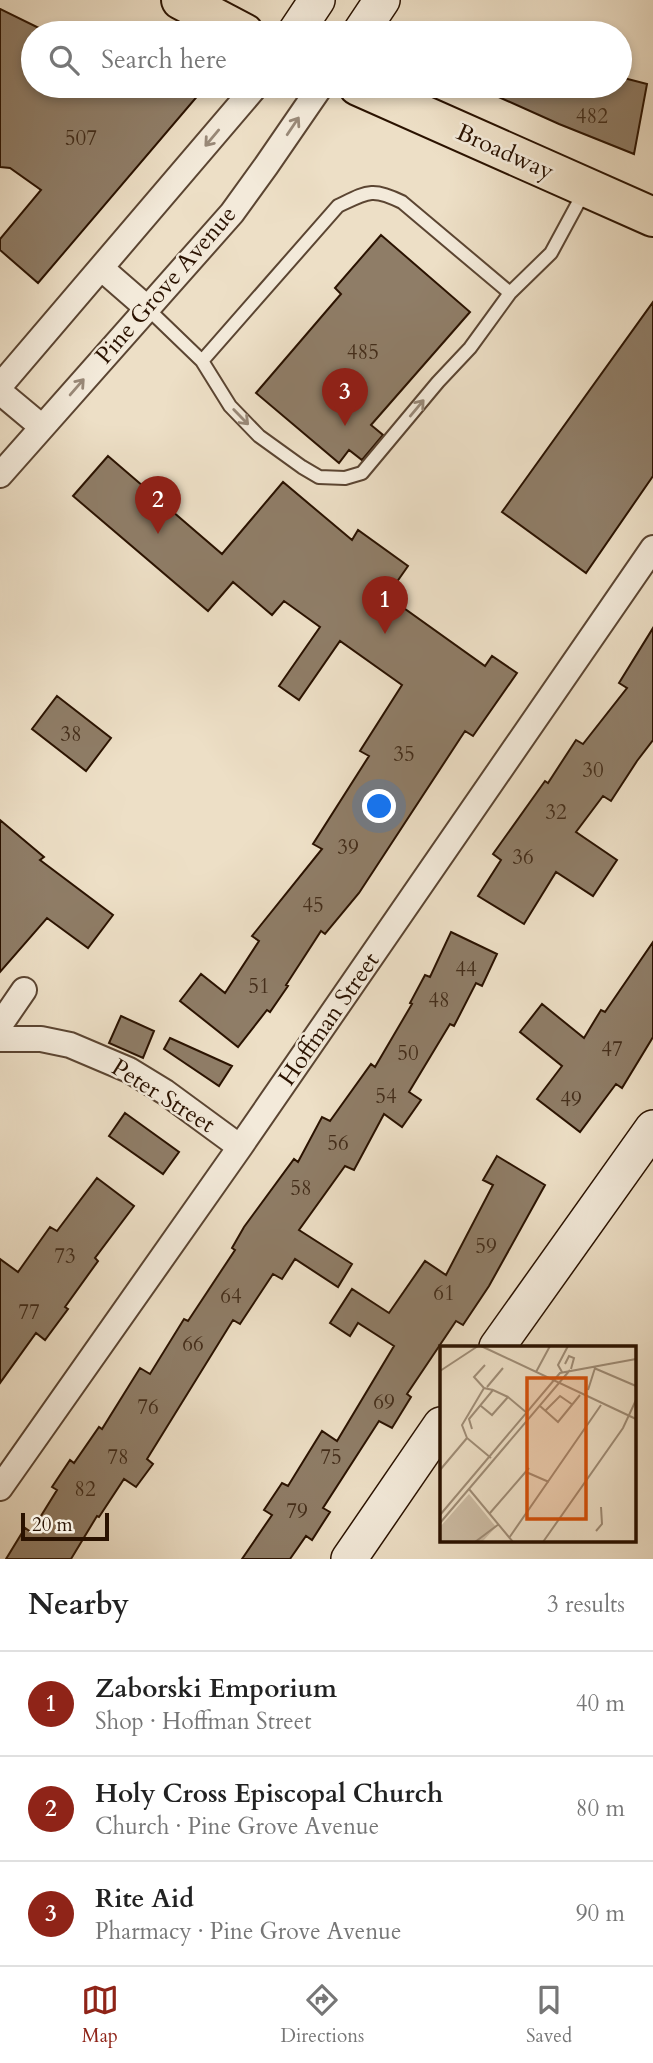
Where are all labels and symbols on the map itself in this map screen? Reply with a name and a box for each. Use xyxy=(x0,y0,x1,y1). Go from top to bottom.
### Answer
house number: 482 xyxy=(576,102,608,131)
street label: Broadway xyxy=(451,116,559,188)
one-way arrow xyxy=(286,117,300,136)
house number: 507 xyxy=(65,124,97,153)
one-way arrow xyxy=(204,128,220,146)
street label: Pine Grove Avenue xyxy=(88,199,244,371)
house number: 485 xyxy=(347,338,379,367)
pin: 3 xyxy=(322,368,368,426)
one-way arrow xyxy=(69,378,85,396)
one-way arrow xyxy=(409,399,424,417)
one-way arrow xyxy=(232,408,249,425)
pin: 2 xyxy=(135,476,181,534)
pin: 1 xyxy=(362,576,408,634)
house number: 38 xyxy=(60,720,82,749)
house number: 35 xyxy=(393,740,415,769)
house number: 30 xyxy=(582,756,604,785)
your location xyxy=(362,789,396,823)
house number: 32 xyxy=(545,798,567,827)
house number: 39 xyxy=(337,833,359,862)
house number: 36 xyxy=(512,843,534,872)
house number: 45 xyxy=(302,891,324,920)
street label: Hoffman Street xyxy=(271,945,387,1092)
house number: 44 xyxy=(455,955,477,984)
house number: 51 xyxy=(248,972,270,1001)
house number: 48 xyxy=(428,986,450,1015)
house number: 47 xyxy=(601,1035,623,1064)
house number: 50 xyxy=(397,1039,419,1068)
street label: Peter Street xyxy=(105,1051,221,1141)
house number: 54 xyxy=(375,1082,397,1111)
house number: 49 xyxy=(560,1085,582,1114)
house number: 56 xyxy=(327,1129,349,1158)
house number: 58 xyxy=(290,1174,312,1203)
house number: 59 xyxy=(475,1232,497,1261)
house number: 73 xyxy=(54,1242,76,1271)
house number: 61 xyxy=(433,1279,455,1308)
house number: 64 xyxy=(220,1282,242,1311)
house number: 77 xyxy=(18,1298,40,1327)
house number: 66 xyxy=(182,1330,204,1359)
inset map xyxy=(440,1346,636,1542)
house number: 69 xyxy=(373,1388,395,1417)
house number: 76 xyxy=(137,1393,159,1422)
house number: 78 xyxy=(107,1443,129,1472)
house number: 75 xyxy=(320,1443,342,1472)
house number: 82 xyxy=(74,1475,96,1504)
house number: 79 xyxy=(286,1497,308,1526)
scale bar xyxy=(21,1510,108,1542)

